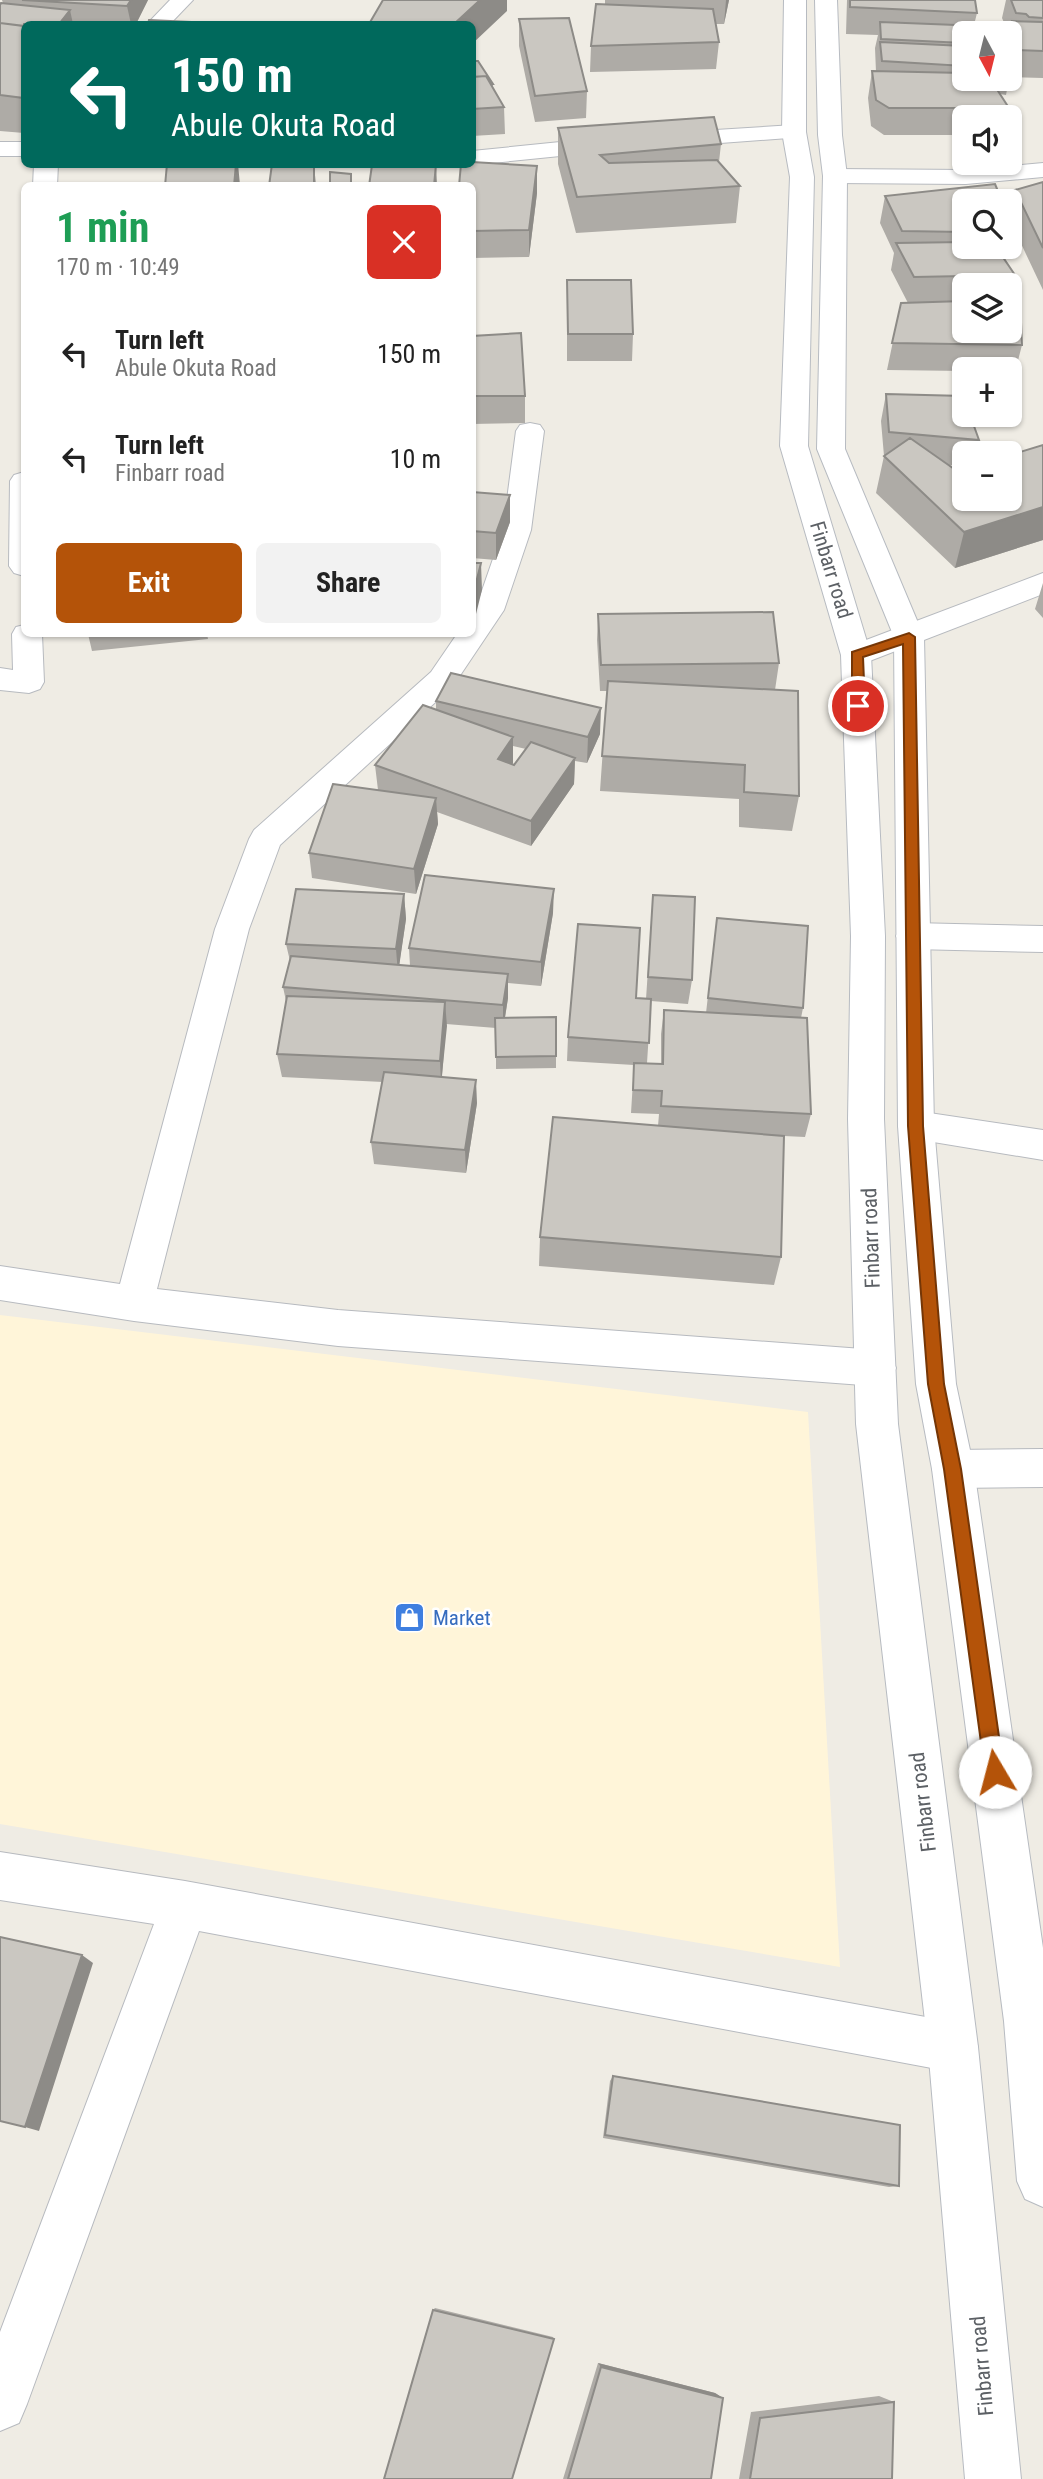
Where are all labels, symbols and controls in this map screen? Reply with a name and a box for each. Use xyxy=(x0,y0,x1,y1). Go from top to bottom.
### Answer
north arrow xyxy=(952,21,1022,91)
map controls xyxy=(952,21,1022,511)
text: 150 m xyxy=(171,47,293,104)
icon: left xyxy=(56,49,147,140)
button: sound xyxy=(952,105,1022,175)
text: Abule Okuta Road xyxy=(171,106,396,144)
button: search xyxy=(952,189,1022,259)
text: 1 min xyxy=(56,203,149,252)
button: close xyxy=(367,205,441,279)
text: 170 m · 10:49 xyxy=(56,254,180,281)
button: layers xyxy=(952,273,1022,343)
text: Turn left xyxy=(115,325,204,355)
icon: left xyxy=(56,335,94,373)
text: 150 m xyxy=(377,339,441,369)
text: Abule Okuta Road xyxy=(115,355,277,382)
button: + xyxy=(952,357,1022,427)
text: Turn left xyxy=(115,430,204,460)
icon: left xyxy=(56,440,94,478)
button: − xyxy=(952,441,1022,511)
text: 10 m xyxy=(390,444,441,474)
text: Finbarr road xyxy=(115,460,225,487)
street label: Finbarr road xyxy=(805,519,857,621)
button: Exit xyxy=(56,543,242,623)
button: Share xyxy=(256,543,441,623)
pin xyxy=(828,676,888,736)
icon: arrive xyxy=(839,687,877,725)
street label: Finbarr road xyxy=(857,1187,885,1289)
shop icon: Market xyxy=(393,1601,427,1635)
place label: Market xyxy=(433,1606,491,1630)
position arrow xyxy=(958,1735,1032,1809)
street label: Finbarr road xyxy=(905,1751,941,1853)
street label: Finbarr road xyxy=(966,2315,998,2417)

